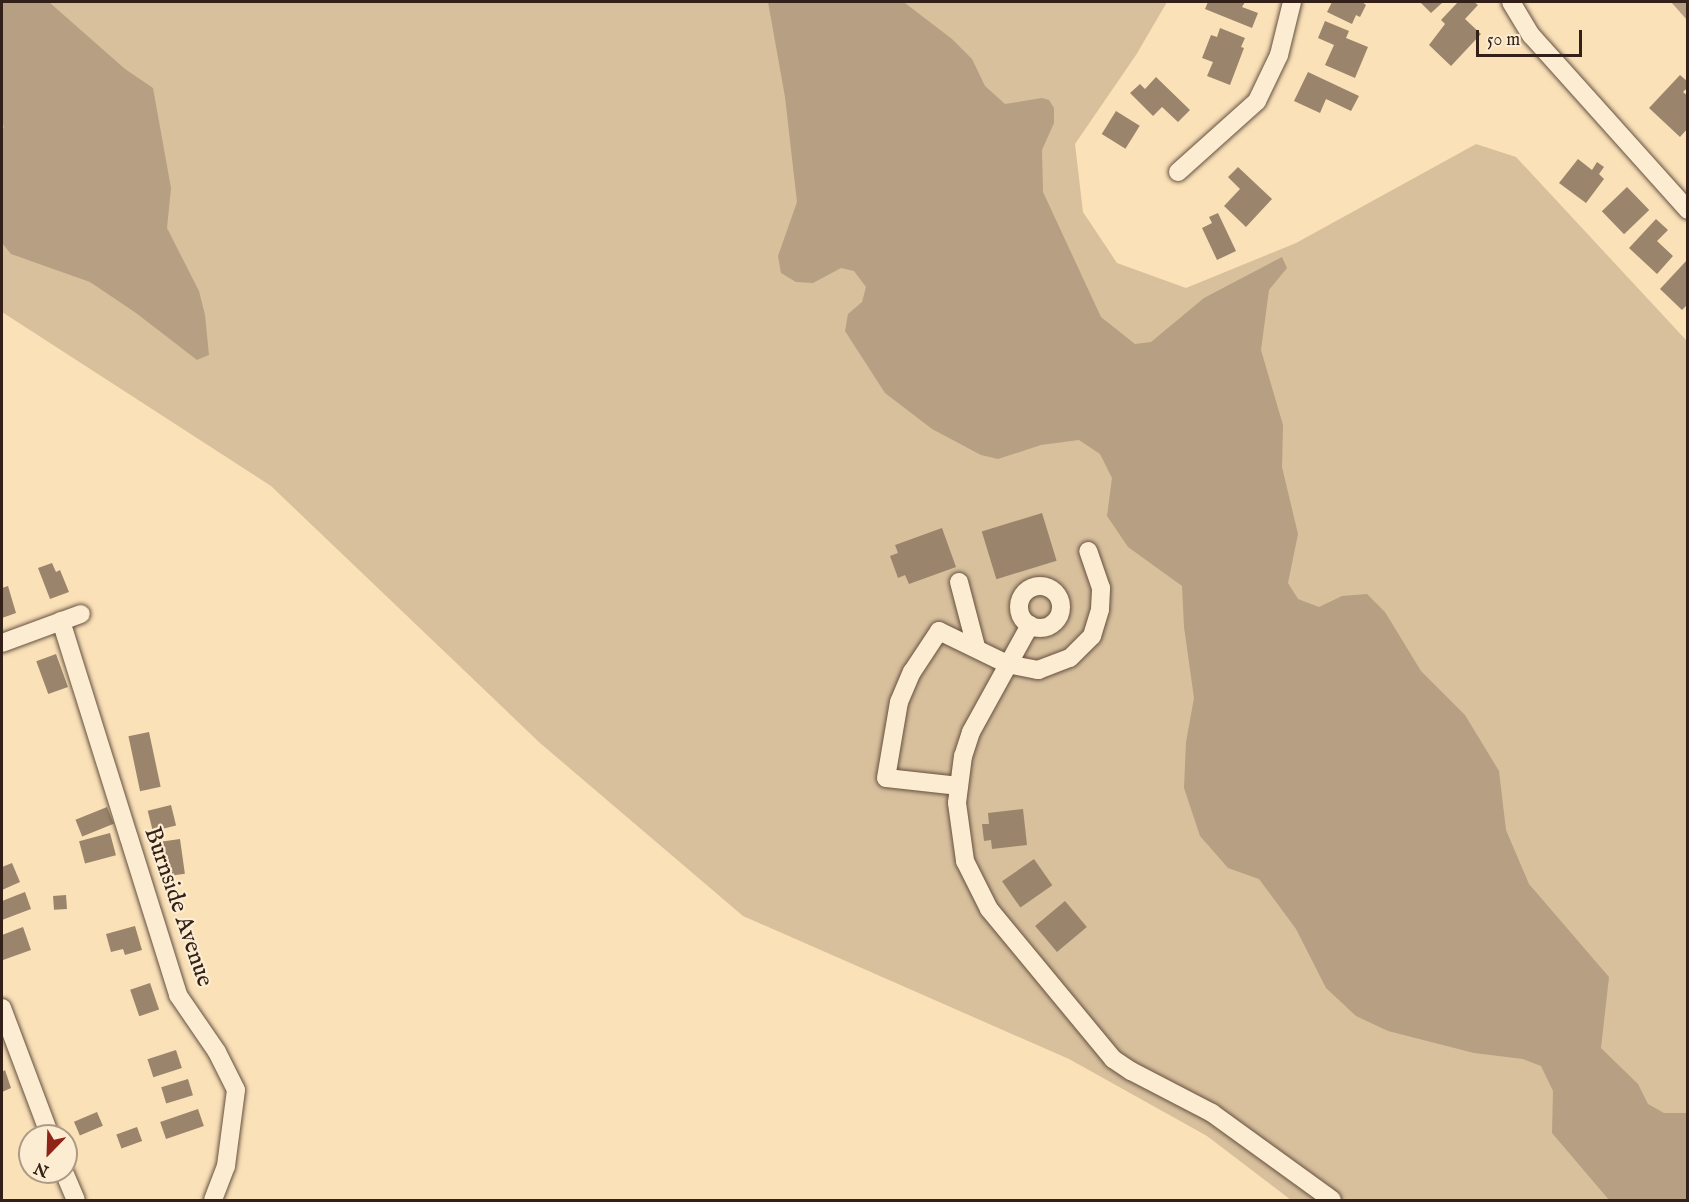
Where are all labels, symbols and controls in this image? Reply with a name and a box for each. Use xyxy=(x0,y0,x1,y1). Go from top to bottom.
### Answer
scale bar xyxy=(1479,18,1586,56)
text: 50 m xyxy=(1487,29,1520,52)
street label: Burnside Avenue xyxy=(137,823,219,991)
north arrow xyxy=(18,1124,78,1184)
text: N xyxy=(31,1157,52,1181)

